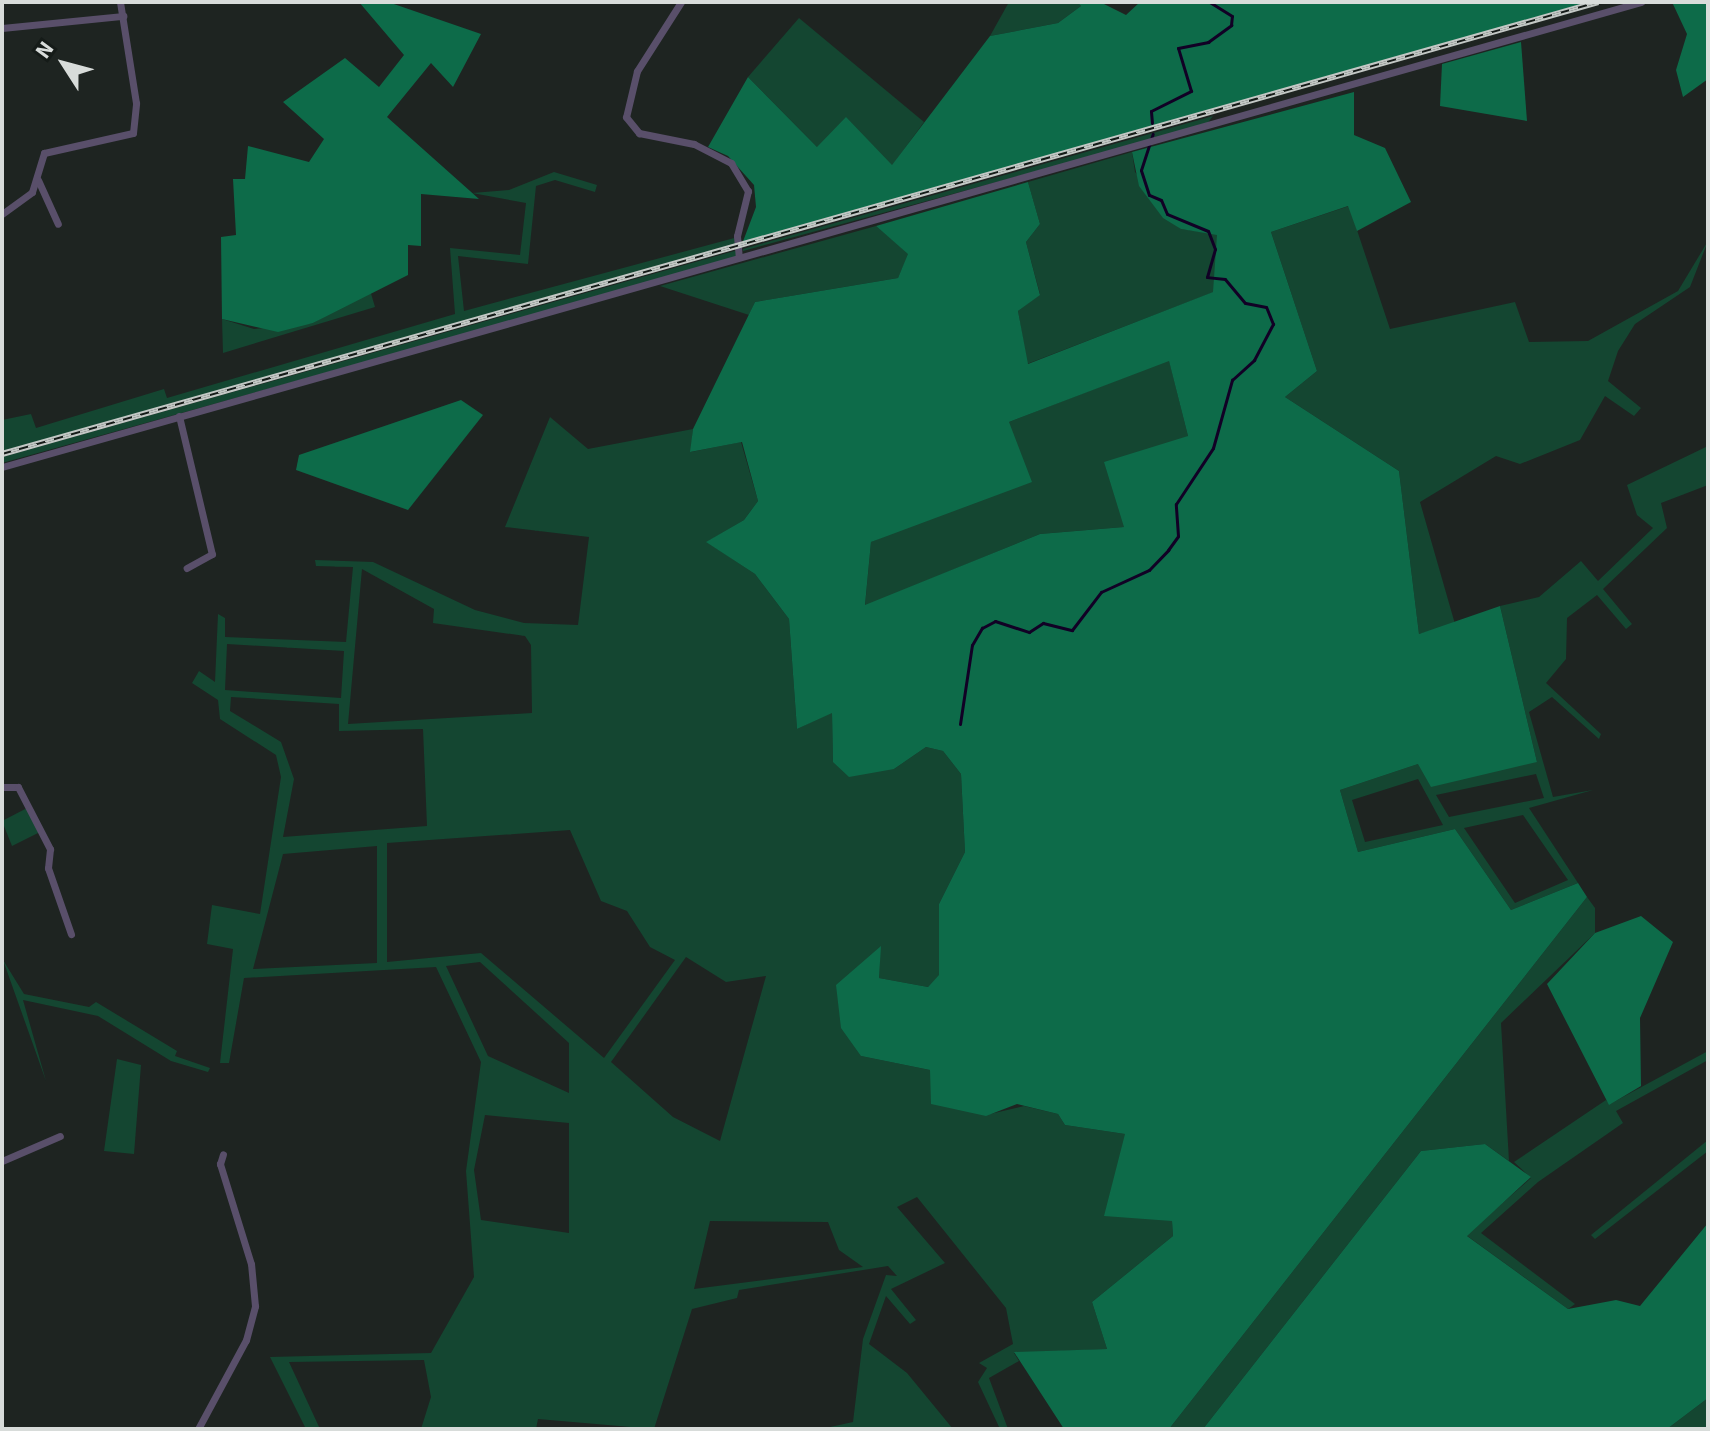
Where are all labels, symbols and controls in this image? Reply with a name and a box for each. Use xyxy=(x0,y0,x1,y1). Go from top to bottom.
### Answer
north arrow xyxy=(24,24,104,104)
text: N xyxy=(27,35,62,65)

